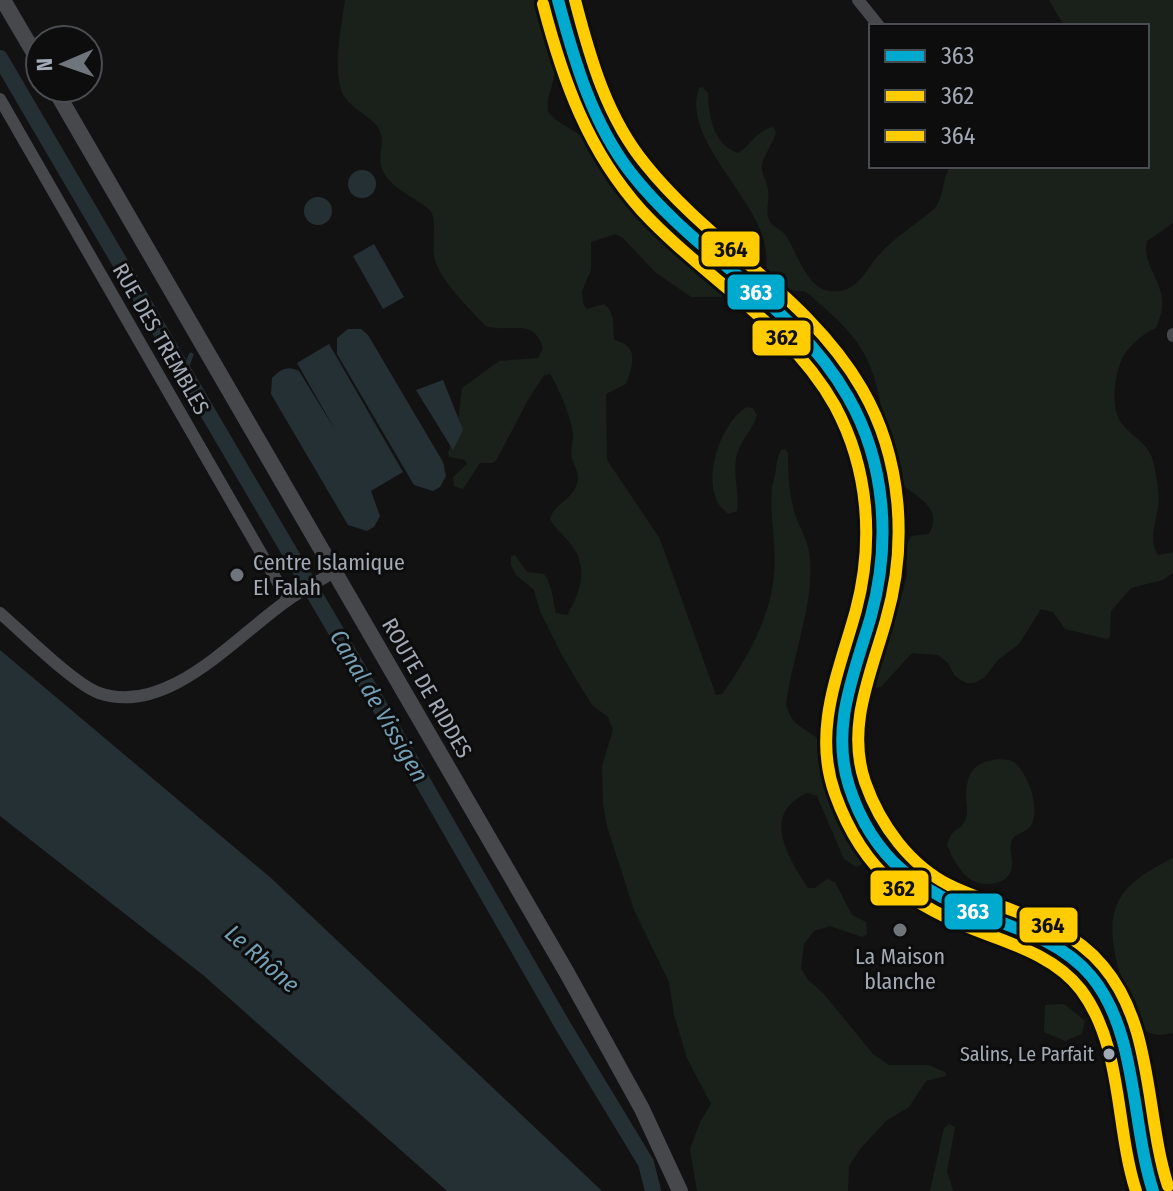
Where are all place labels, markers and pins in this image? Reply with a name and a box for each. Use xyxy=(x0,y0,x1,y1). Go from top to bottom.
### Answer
place label: Centre Islamique El Falah xyxy=(253,549,405,601)
marker: Centre Islamique El Falah xyxy=(228,566,246,584)
marker: La Maison blanche xyxy=(891,921,909,939)
place label: La Maison blanche xyxy=(855,943,945,995)
place label: Salins, Le Parfait xyxy=(960,1042,1094,1066)
marker: Salins, Le Parfait xyxy=(1101,1046,1117,1062)

